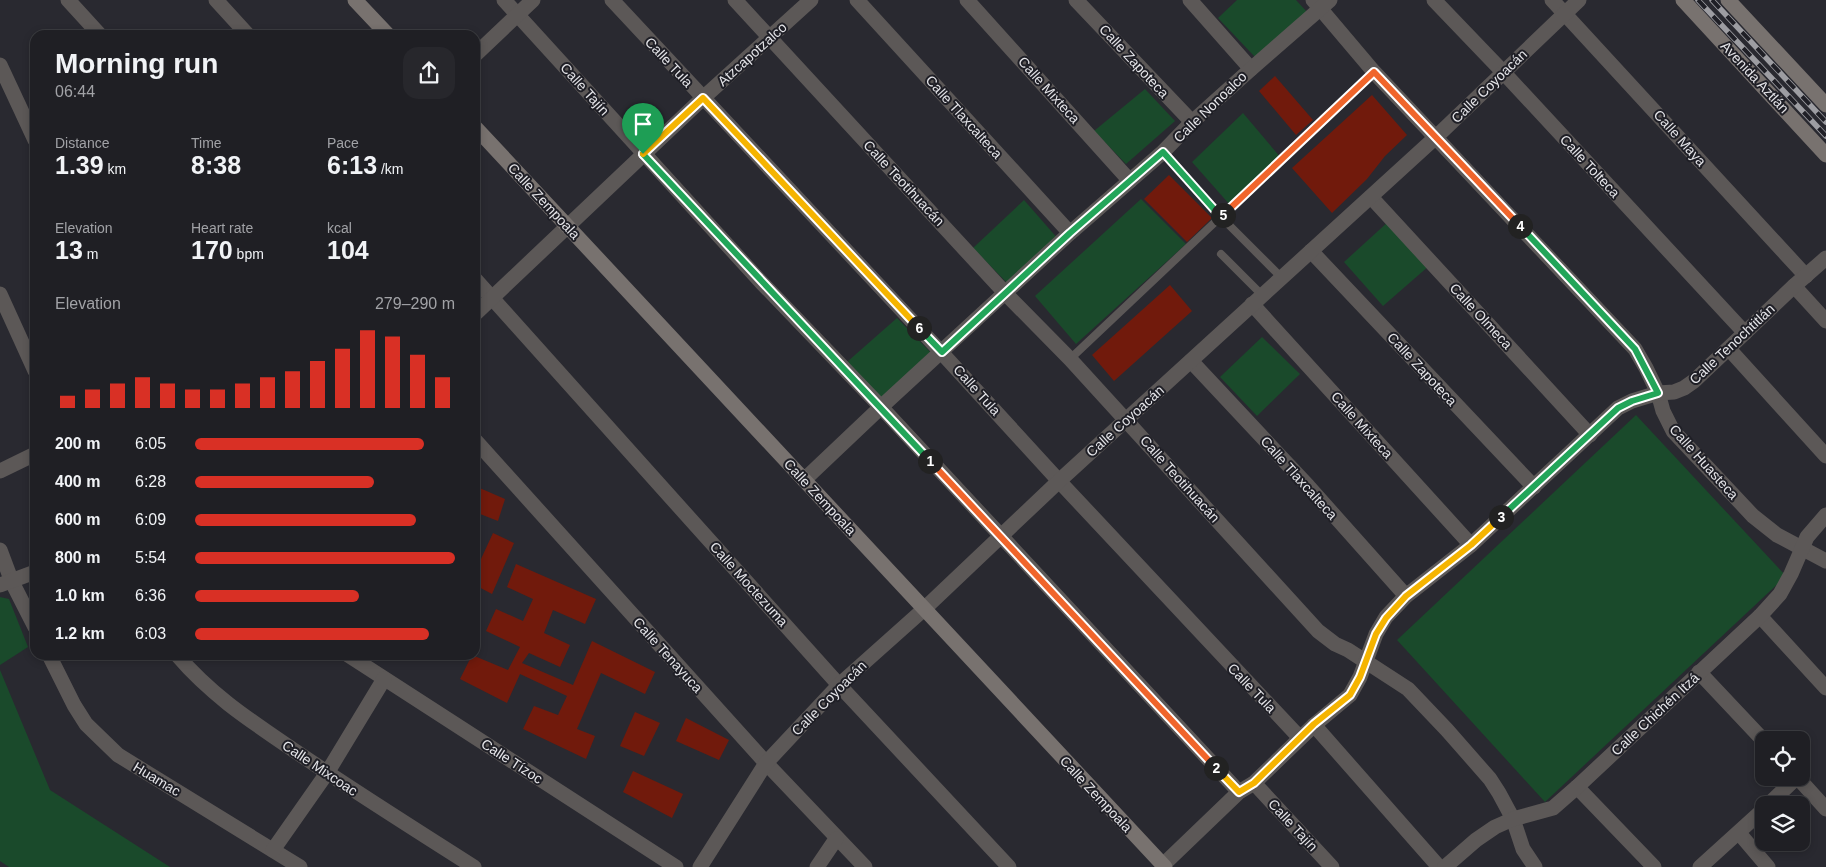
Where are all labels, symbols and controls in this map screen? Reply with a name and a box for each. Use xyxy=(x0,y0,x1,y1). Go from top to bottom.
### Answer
street label: Atzcapotzalco xyxy=(714,19,790,89)
street label: Calle Zapoteca xyxy=(1096,21,1172,101)
street label: Calle Tula xyxy=(642,34,696,90)
street label: Avenida Aztlán xyxy=(1718,38,1792,116)
street label: Calle Coyoacán xyxy=(1448,46,1530,126)
button: share xyxy=(403,47,455,99)
text: Morning run xyxy=(55,48,218,79)
street label: Calle Mixteca xyxy=(1015,53,1083,127)
street label: Calle Tajín xyxy=(557,59,613,119)
street label: Calle Nonoalco xyxy=(1170,68,1250,146)
street label: Calle Tlaxcalteca xyxy=(922,72,1006,162)
text: 06:44 xyxy=(55,83,95,100)
pin xyxy=(622,103,664,154)
street label: Calle Maya xyxy=(1651,107,1710,170)
icon: arrive xyxy=(629,110,657,138)
street label: Calle Tolteca xyxy=(1557,131,1623,201)
text: Distance xyxy=(55,135,109,151)
text: Time xyxy=(191,135,222,151)
text: Pace xyxy=(327,135,359,151)
street label: Calle Teotihuacán xyxy=(860,137,948,229)
text: 1.39 xyxy=(55,151,104,179)
text: 8:38 xyxy=(191,151,241,179)
text: 6:13 xyxy=(327,151,377,179)
street label: Calle Zempoala xyxy=(505,160,583,242)
text: km xyxy=(104,161,126,177)
text: /km xyxy=(377,161,404,177)
pin: 5 xyxy=(1210,202,1236,228)
text: 5 xyxy=(1220,207,1227,223)
pin: 4 xyxy=(1508,214,1532,238)
text: 4 xyxy=(1517,218,1524,234)
text: Elevation xyxy=(55,220,113,236)
text: Heart rate xyxy=(191,220,253,236)
text: kcal xyxy=(327,220,352,236)
text: 13 xyxy=(55,236,83,264)
text: 170 xyxy=(191,236,233,264)
text: 104 xyxy=(327,236,369,264)
text: m xyxy=(83,246,98,262)
text: bpm xyxy=(233,246,264,262)
street label: Calle Olmeca xyxy=(1446,280,1516,352)
text: Elevation xyxy=(55,295,121,312)
text: 279–290 m xyxy=(375,295,455,312)
street label: Calle Tenochtitlán xyxy=(1686,301,1778,387)
pin: 6 xyxy=(906,316,932,340)
text: 6 xyxy=(916,320,923,336)
street label: Calle Zapoteca xyxy=(1384,329,1460,409)
street label: Calle Tula xyxy=(950,362,1004,419)
street label: Calle Coyoacán xyxy=(1083,382,1167,460)
street label: Calle Mixteca xyxy=(1328,388,1396,462)
street label: Calle Huasteca xyxy=(1666,421,1742,503)
street label: Calle Teotihuacán xyxy=(1137,432,1223,526)
street label: Calle Tlaxcalteca xyxy=(1257,433,1341,523)
text: 200 m xyxy=(55,435,100,452)
text: 6:05 xyxy=(135,435,166,452)
pin: 1 xyxy=(918,448,942,474)
text: 1 xyxy=(927,453,934,469)
street label: Calle Zempoala xyxy=(781,456,859,538)
text: 400 m xyxy=(55,473,100,490)
text: 6:28 xyxy=(135,473,166,490)
pin: 3 xyxy=(1488,504,1514,530)
text: 3 xyxy=(1498,509,1505,525)
text: 600 m xyxy=(55,511,100,528)
text: 6:09 xyxy=(135,511,166,528)
street label: Calle Moctezuma xyxy=(707,538,791,630)
text: 800 m xyxy=(55,549,100,566)
text: 5:54 xyxy=(135,549,166,566)
text: 1.0 km xyxy=(55,587,105,604)
text: 6:36 xyxy=(135,587,166,604)
street label: Calle Tenayuca xyxy=(630,614,706,696)
text: 1.2 km xyxy=(55,625,105,642)
text: 6:03 xyxy=(135,625,166,642)
street label: Calle Coyoacán xyxy=(788,657,870,739)
street label: Calle Tula xyxy=(1225,660,1280,716)
street label: Calle Chichén Itzá xyxy=(1608,669,1702,759)
map controls xyxy=(1755,731,1810,851)
button: locate xyxy=(1755,731,1810,786)
street label: Calle Tízoc xyxy=(478,735,546,787)
street label: Calle Mixcoac xyxy=(279,737,361,799)
street label: Calle Zempoala xyxy=(1057,753,1135,835)
pin: 2 xyxy=(1204,756,1228,780)
street label: Huamac xyxy=(131,759,183,799)
text: 2 xyxy=(1213,760,1220,776)
street label: Calle Tajín xyxy=(1265,796,1321,854)
button: layers xyxy=(1755,796,1810,851)

